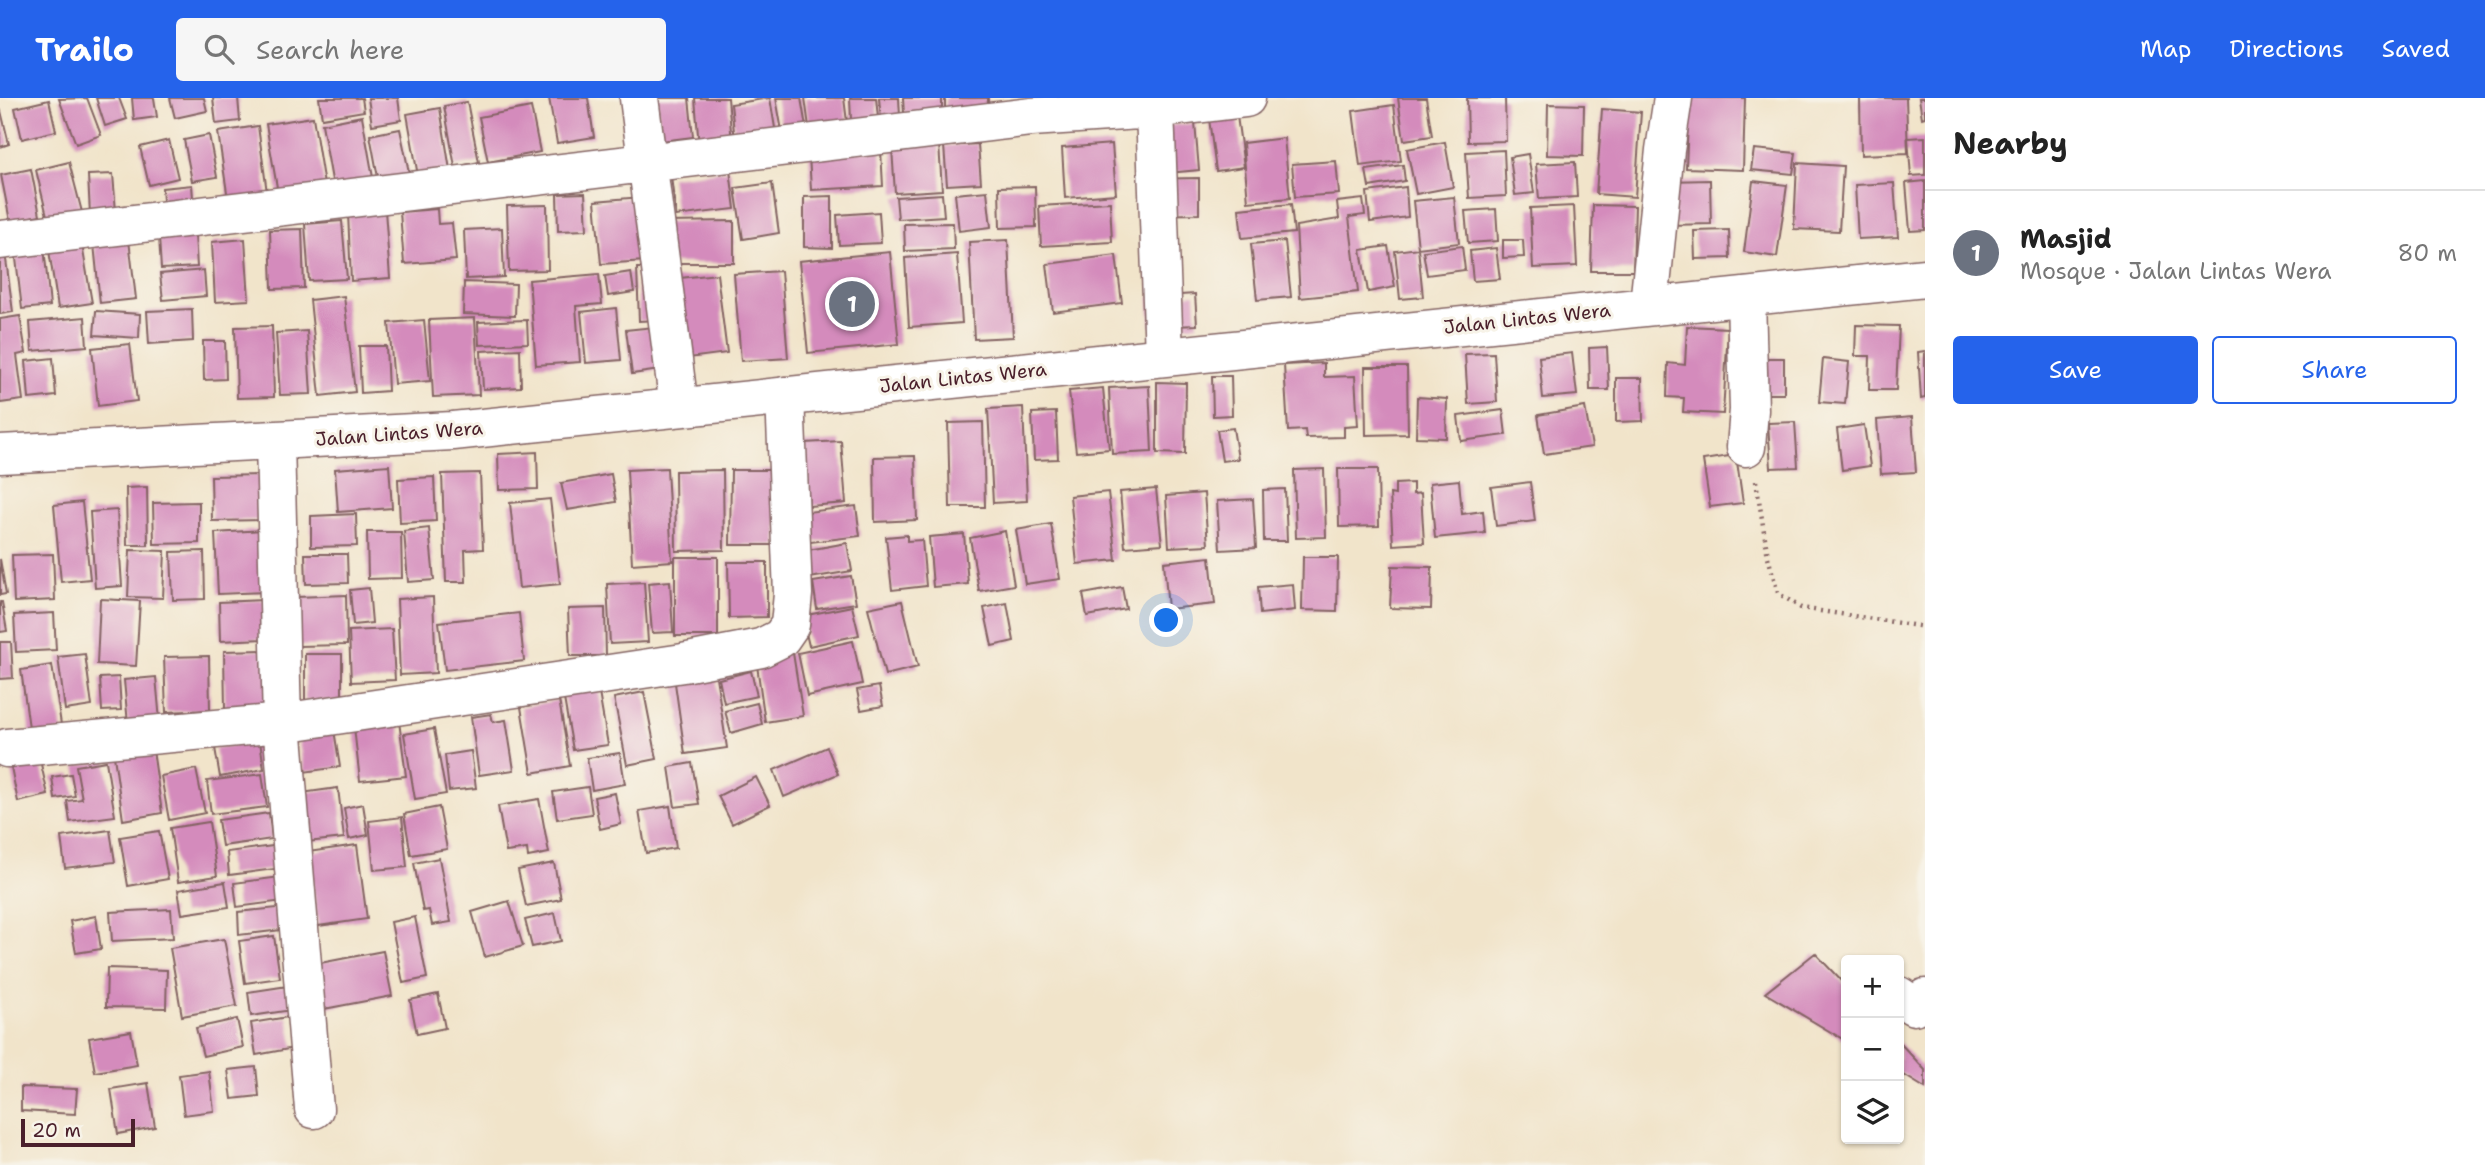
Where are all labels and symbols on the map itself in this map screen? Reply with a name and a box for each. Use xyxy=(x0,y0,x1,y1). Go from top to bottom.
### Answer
pin: 1 xyxy=(829,278,875,330)
street label: Jalan Lintas Wera xyxy=(1442,297,1612,340)
street label: Jalan Lintas Wera xyxy=(878,356,1048,399)
street label: Jalan Lintas Wera xyxy=(314,415,484,452)
your location xyxy=(1149,603,1183,637)
scale bar xyxy=(21,1116,135,1148)

